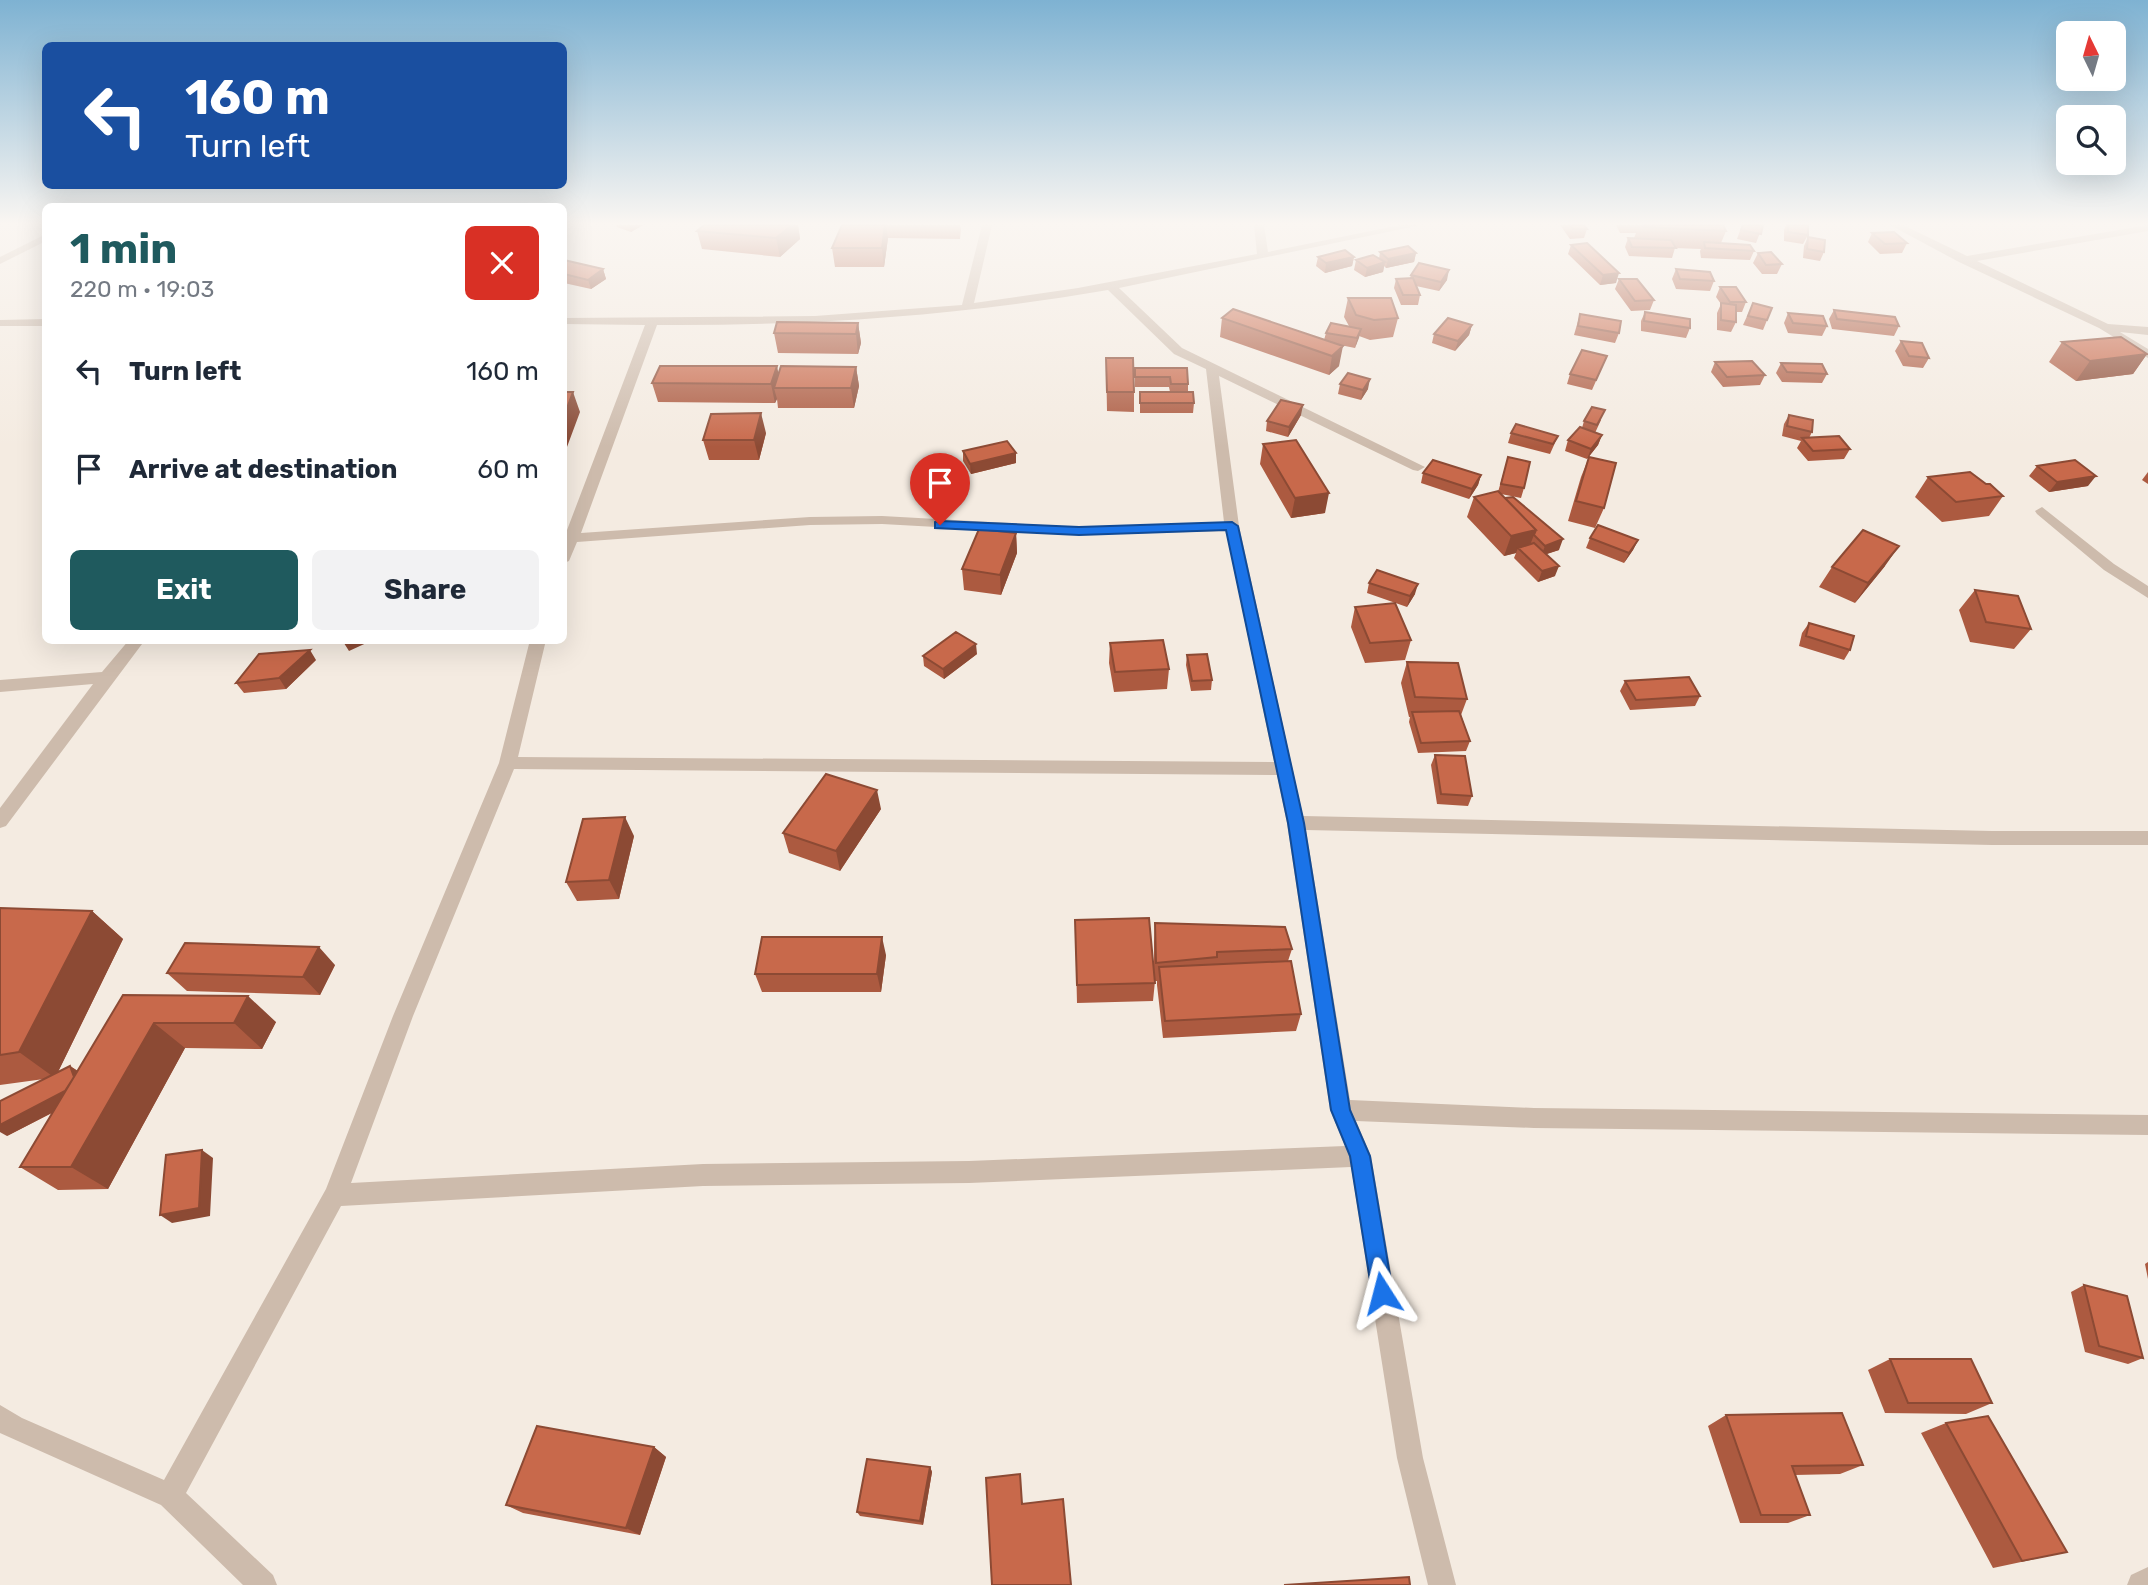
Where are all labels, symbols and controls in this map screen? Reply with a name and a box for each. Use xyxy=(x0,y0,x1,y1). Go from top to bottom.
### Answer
north arrow xyxy=(2056,21,2126,91)
map controls xyxy=(2056,21,2126,175)
text: 160 m xyxy=(185,68,330,126)
icon: left xyxy=(70,70,161,161)
button: search xyxy=(2056,105,2126,175)
text: Turn left xyxy=(185,127,310,165)
text: 1 min xyxy=(70,224,177,274)
button: close xyxy=(465,226,539,300)
text: 220 m · 19:03 xyxy=(70,275,214,303)
icon: left xyxy=(70,352,108,390)
text: Turn left xyxy=(129,356,241,387)
text: 160 m xyxy=(466,356,539,387)
icon: arrive xyxy=(70,450,108,488)
pin xyxy=(910,453,970,525)
text: Arrive at destination xyxy=(129,454,397,485)
text: 60 m xyxy=(477,454,539,485)
icon: arrive xyxy=(921,464,959,502)
button: Exit xyxy=(70,550,298,630)
button: Share xyxy=(312,550,539,630)
position arrow xyxy=(1345,1256,1419,1330)

